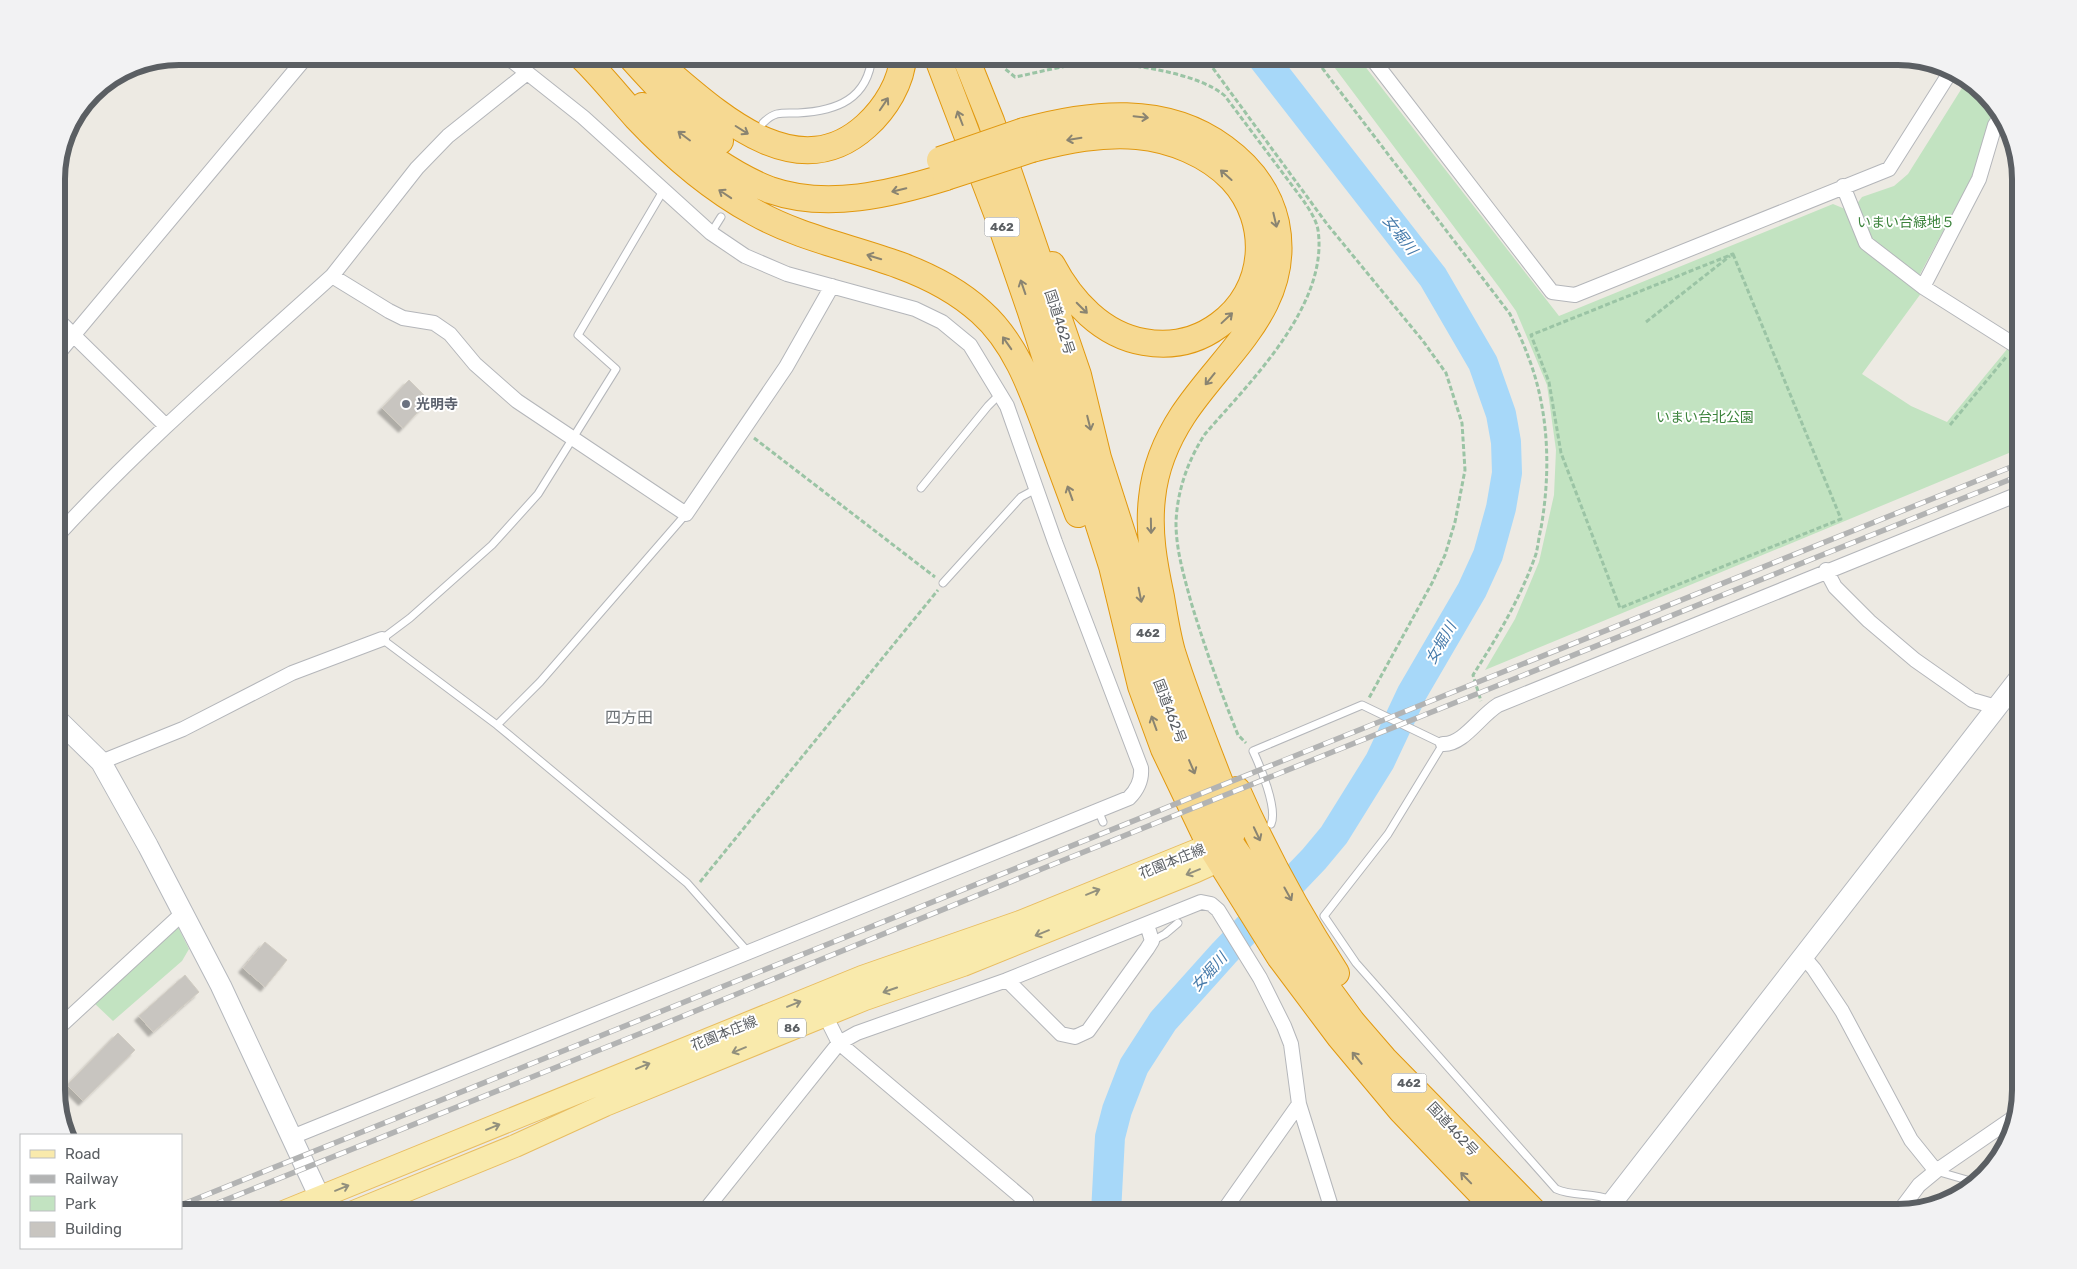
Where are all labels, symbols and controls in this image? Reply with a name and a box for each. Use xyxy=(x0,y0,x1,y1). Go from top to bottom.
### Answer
one-way arrow xyxy=(879,98,889,112)
one-way arrow xyxy=(955,111,965,126)
one-way arrow xyxy=(1133,112,1149,122)
one-way arrow xyxy=(735,125,749,135)
one-way arrow xyxy=(678,131,691,142)
one-way arrow xyxy=(1066,135,1082,145)
one-way arrow xyxy=(1220,169,1233,181)
one-way arrow xyxy=(891,186,907,195)
one-way arrow xyxy=(718,189,732,199)
one-way arrow xyxy=(1271,212,1280,228)
water label: 女堀川 xyxy=(1379,212,1422,260)
park label: いまい台緑地５ xyxy=(1857,214,1955,231)
road number: 462 xyxy=(984,218,1020,236)
one-way arrow xyxy=(866,252,882,262)
one-way arrow xyxy=(1017,279,1027,295)
street label: 国道462号 xyxy=(1041,287,1078,357)
one-way arrow xyxy=(1076,302,1088,314)
one-way arrow xyxy=(1221,312,1234,324)
one-way arrow xyxy=(1002,336,1012,350)
one-way arrow xyxy=(1205,372,1216,385)
place label: 光明寺 xyxy=(416,396,458,413)
marker: 光明寺 xyxy=(400,398,412,410)
park label: いまい台北公園 xyxy=(1656,409,1754,426)
one-way arrow xyxy=(1085,414,1094,430)
one-way arrow xyxy=(1065,485,1074,501)
one-way arrow xyxy=(1146,518,1156,534)
one-way arrow xyxy=(1136,587,1145,603)
water label: 女堀川 xyxy=(1422,617,1461,667)
road number: 462 xyxy=(1130,624,1166,642)
street label: 国道462号 xyxy=(1150,677,1190,746)
district label: 四方田 xyxy=(605,708,653,727)
one-way arrow xyxy=(1149,715,1158,731)
one-way arrow xyxy=(1187,759,1197,774)
one-way arrow xyxy=(1252,826,1262,841)
street label: 花園本庄線 xyxy=(1137,840,1208,882)
one-way arrow xyxy=(1186,868,1201,877)
one-way arrow xyxy=(1085,887,1100,897)
one-way arrow xyxy=(1283,887,1293,901)
one-way arrow xyxy=(1035,929,1050,938)
water label: 女堀川 xyxy=(1187,948,1232,995)
one-way arrow xyxy=(883,986,898,995)
one-way arrow xyxy=(786,999,801,1009)
street label: 花園本庄線 xyxy=(689,1012,760,1054)
road number: 86 xyxy=(778,1018,806,1038)
one-way arrow xyxy=(732,1046,747,1055)
one-way arrow xyxy=(1351,1052,1362,1065)
one-way arrow xyxy=(635,1060,650,1070)
road number: 462 xyxy=(1392,1074,1426,1092)
street label: 国道462号 xyxy=(1423,1099,1482,1160)
one-way arrow xyxy=(485,1121,500,1131)
legend xyxy=(20,1134,182,1249)
text: Road xyxy=(65,1145,101,1163)
text: Railway xyxy=(65,1170,119,1188)
one-way arrow xyxy=(1460,1172,1472,1184)
one-way arrow xyxy=(334,1183,349,1192)
text: Park xyxy=(65,1195,96,1213)
text: Building xyxy=(65,1220,122,1238)

